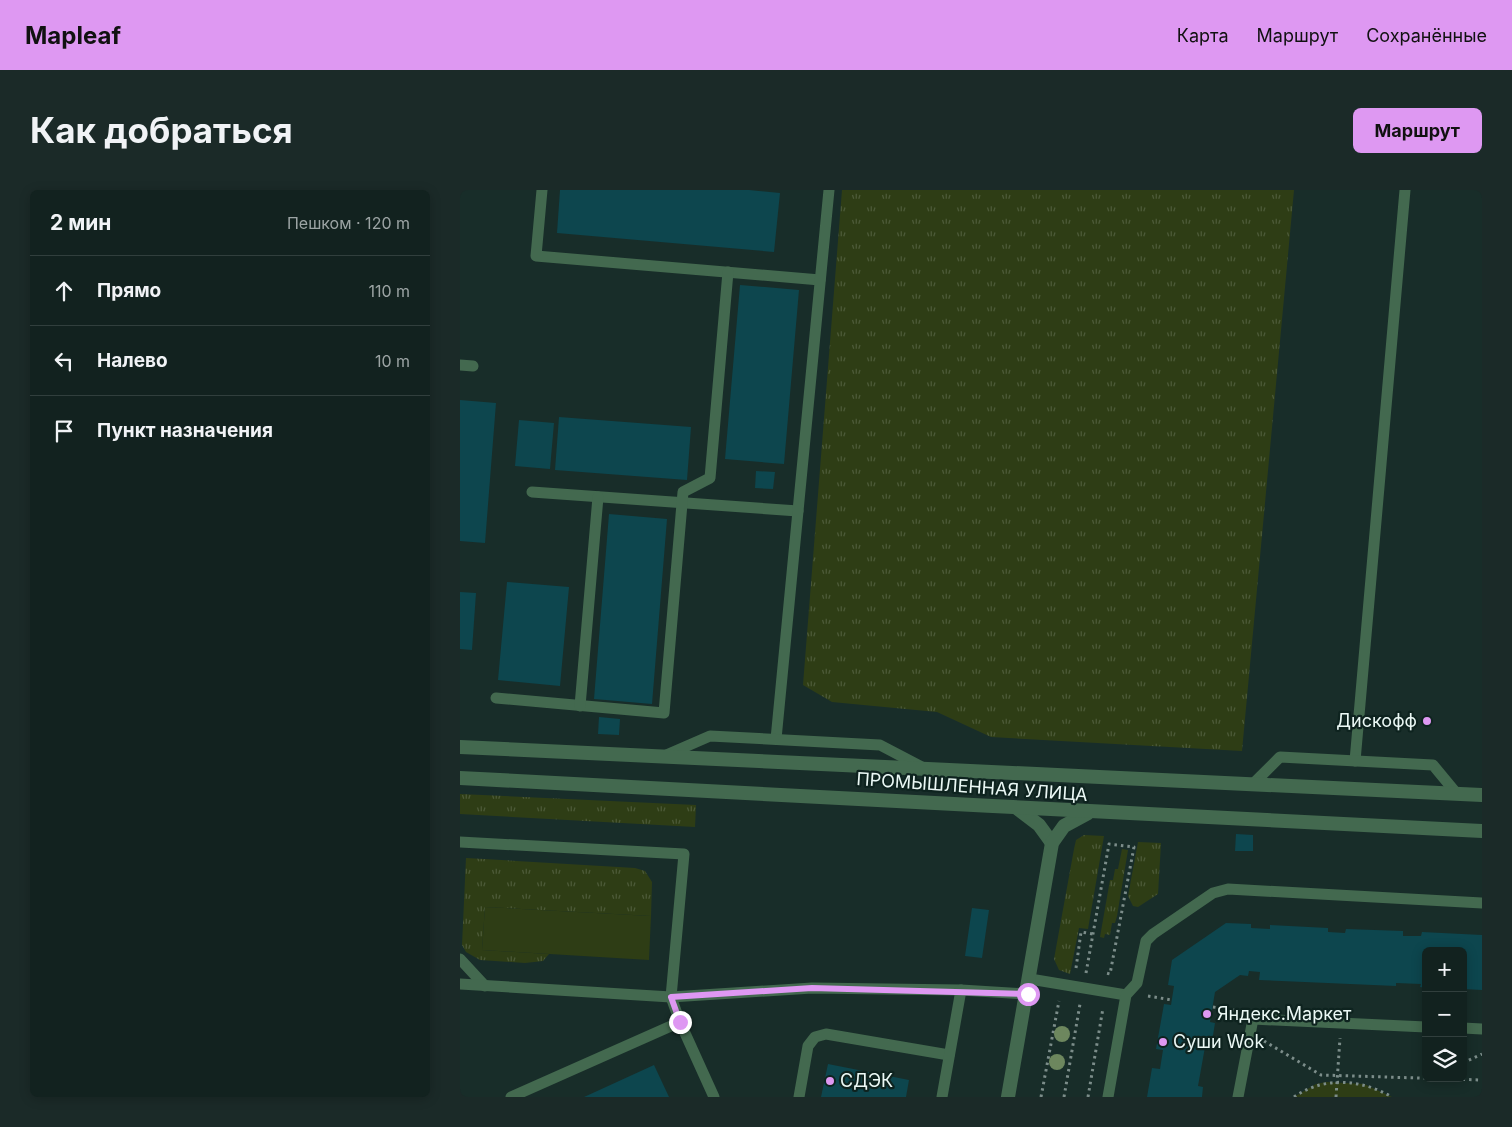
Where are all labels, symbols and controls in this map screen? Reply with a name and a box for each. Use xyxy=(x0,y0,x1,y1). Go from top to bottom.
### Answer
text: Mapleaf xyxy=(25,21,121,50)
text: Карта xyxy=(1177,25,1229,46)
text: Маршрут xyxy=(1257,25,1338,46)
text: Сохранённые xyxy=(1366,25,1487,46)
button: Маршрут xyxy=(1353,108,1482,153)
text: Как добраться xyxy=(30,109,293,151)
text: 2 мин xyxy=(50,210,111,235)
text: Пешком · 120 m xyxy=(287,213,410,233)
icon: ahead xyxy=(50,277,78,305)
text: Прямо xyxy=(97,279,161,302)
text: 110 m xyxy=(368,281,410,301)
icon: left xyxy=(50,347,78,375)
text: Налево xyxy=(97,349,168,372)
text: 10 m xyxy=(375,351,410,371)
icon: arrive xyxy=(50,417,78,445)
text: Пункт назначения xyxy=(97,419,273,442)
place label: Дискофф xyxy=(1336,710,1417,731)
marker: Дискофф xyxy=(1421,715,1433,727)
street label: ПРОМЫШЛЕННАЯ УЛИЦА xyxy=(856,768,1088,805)
map controls xyxy=(1422,947,1467,1082)
button: + xyxy=(1422,947,1467,992)
route start xyxy=(1017,983,1040,1006)
button: − xyxy=(1422,992,1467,1037)
place label: Яндекс.Маркет xyxy=(1217,1003,1352,1024)
marker: Яндекс.Маркет xyxy=(1201,1008,1213,1020)
route end xyxy=(669,1011,692,1034)
place label: Суши Wok xyxy=(1173,1031,1264,1052)
marker: Суши Wok xyxy=(1157,1036,1169,1048)
button: layers xyxy=(1422,1037,1467,1082)
place label: СДЭК xyxy=(840,1070,893,1091)
marker: СДЭК xyxy=(824,1075,836,1087)

